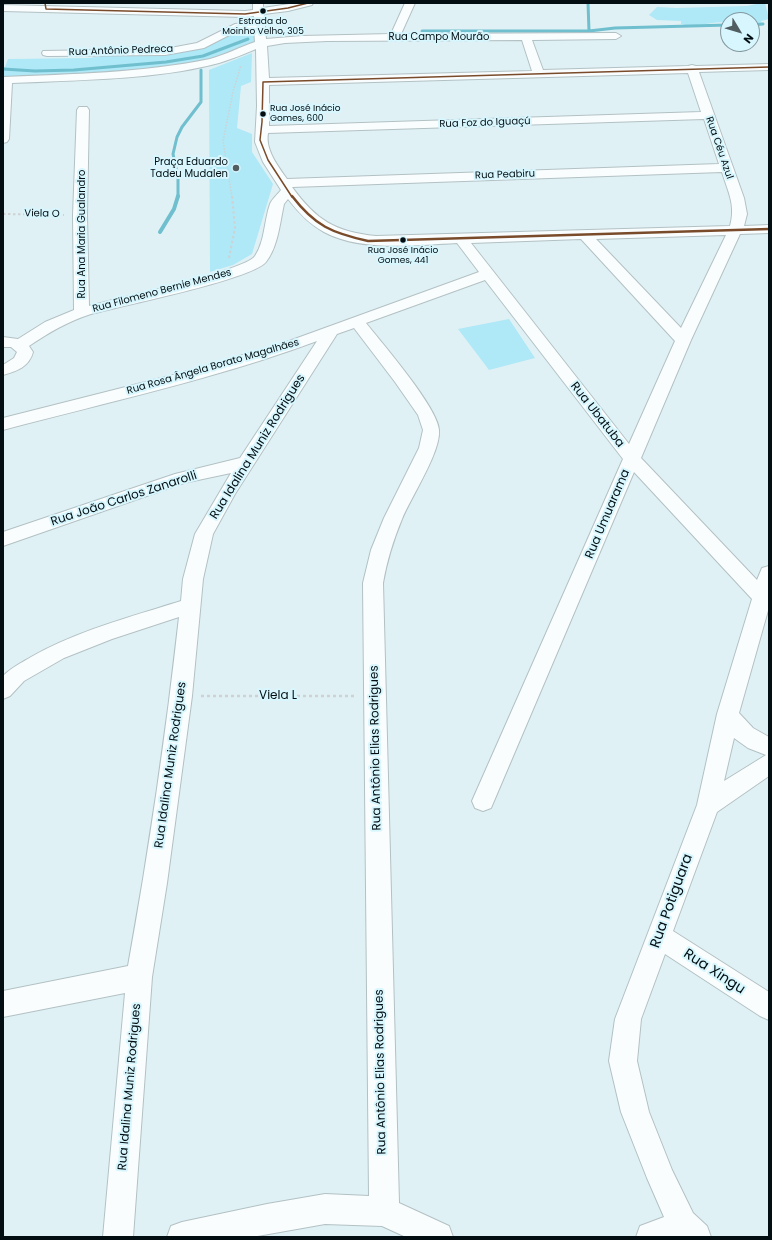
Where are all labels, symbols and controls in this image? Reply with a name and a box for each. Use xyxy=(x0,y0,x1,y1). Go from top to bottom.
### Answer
marker: Estrada do Moinho Velho, 305 xyxy=(258,6,268,16)
north arrow xyxy=(720,12,760,52)
place label: Estrada do Moinho Velho, 305 xyxy=(222,17,304,38)
street label: Rua Campo Mourão xyxy=(389,31,489,43)
text: N xyxy=(740,31,758,47)
street label: Rua Antônio Pedreca xyxy=(69,43,173,59)
place label: Rua José Inácio Gomes, 600 xyxy=(270,104,340,125)
marker: Rua José Inácio Gomes, 600 xyxy=(258,109,268,119)
street label: Rua Foz do Iguaçú xyxy=(439,115,531,131)
street label: Rua Céu Azul xyxy=(703,115,735,181)
place label: Praça Eduardo Tadeu Mudalen xyxy=(150,156,228,180)
marker: Praça Eduardo Tadeu Mudalen xyxy=(231,163,241,173)
street label: Rua Peabiru xyxy=(475,168,535,182)
street label: Rua Ana Maria Gualandro xyxy=(76,170,88,298)
street label: Viela O xyxy=(24,208,60,220)
marker: Rua José Inácio Gomes, 441 xyxy=(398,235,408,245)
place label: Rua José Inácio Gomes, 441 xyxy=(368,246,438,267)
street label: Rua Filomeno Bernie Mendes xyxy=(91,267,233,315)
street label: Rua Rosa Ângela Borato Magalhães xyxy=(125,337,301,397)
street label: Rua Idalina Muniz Rodrigues xyxy=(207,372,309,522)
street label: Rua Ubatuba xyxy=(567,379,627,451)
street label: Rua Umuarama xyxy=(583,467,633,561)
street label: Rua João Carlos Zanarolli xyxy=(49,469,199,529)
street label: Rua Antônio Elias Rodrigues xyxy=(367,665,385,831)
street label: Rua Idalina Muniz Rodrigues xyxy=(152,681,190,849)
street label: Viela L xyxy=(259,689,297,703)
street label: Rua Potiguara xyxy=(647,852,697,950)
street label: Rua Xingu xyxy=(680,946,748,998)
street label: Rua Antônio Elias Rodrigues xyxy=(372,989,390,1155)
street label: Rua Idalina Muniz Rodrigues xyxy=(116,1003,144,1171)

